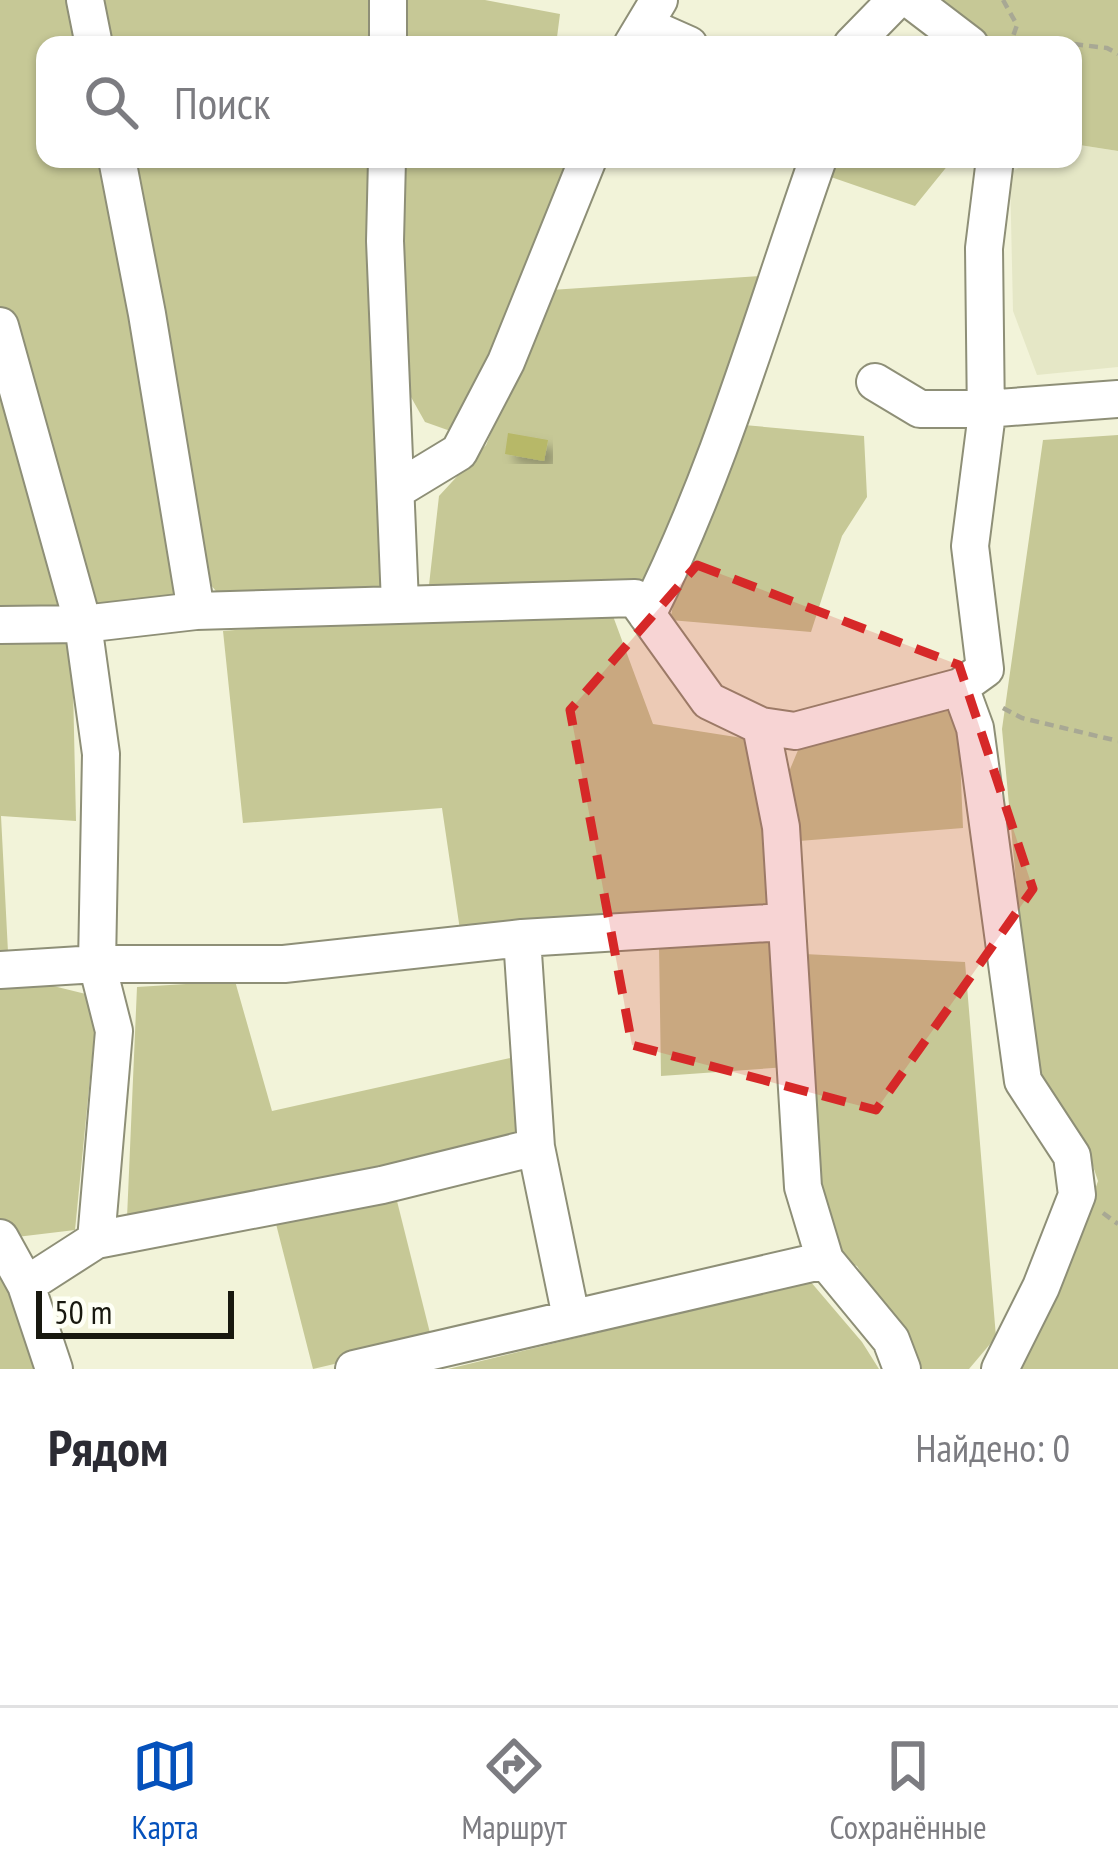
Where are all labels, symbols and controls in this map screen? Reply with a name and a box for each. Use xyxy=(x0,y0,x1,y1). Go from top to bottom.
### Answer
search box xyxy=(36,36,1082,168)
icon: search xyxy=(78,69,144,135)
text: Поиск xyxy=(174,73,270,131)
scale bar xyxy=(36,1285,234,1338)
text: 50 m xyxy=(54,1290,112,1333)
text: Рядом xyxy=(48,1414,168,1480)
text: Найдено: 0 xyxy=(916,1422,1070,1473)
tab: Карта xyxy=(131,1733,199,1848)
tab: Маршрут xyxy=(461,1733,567,1848)
tab: Сохранённые xyxy=(830,1733,987,1848)

